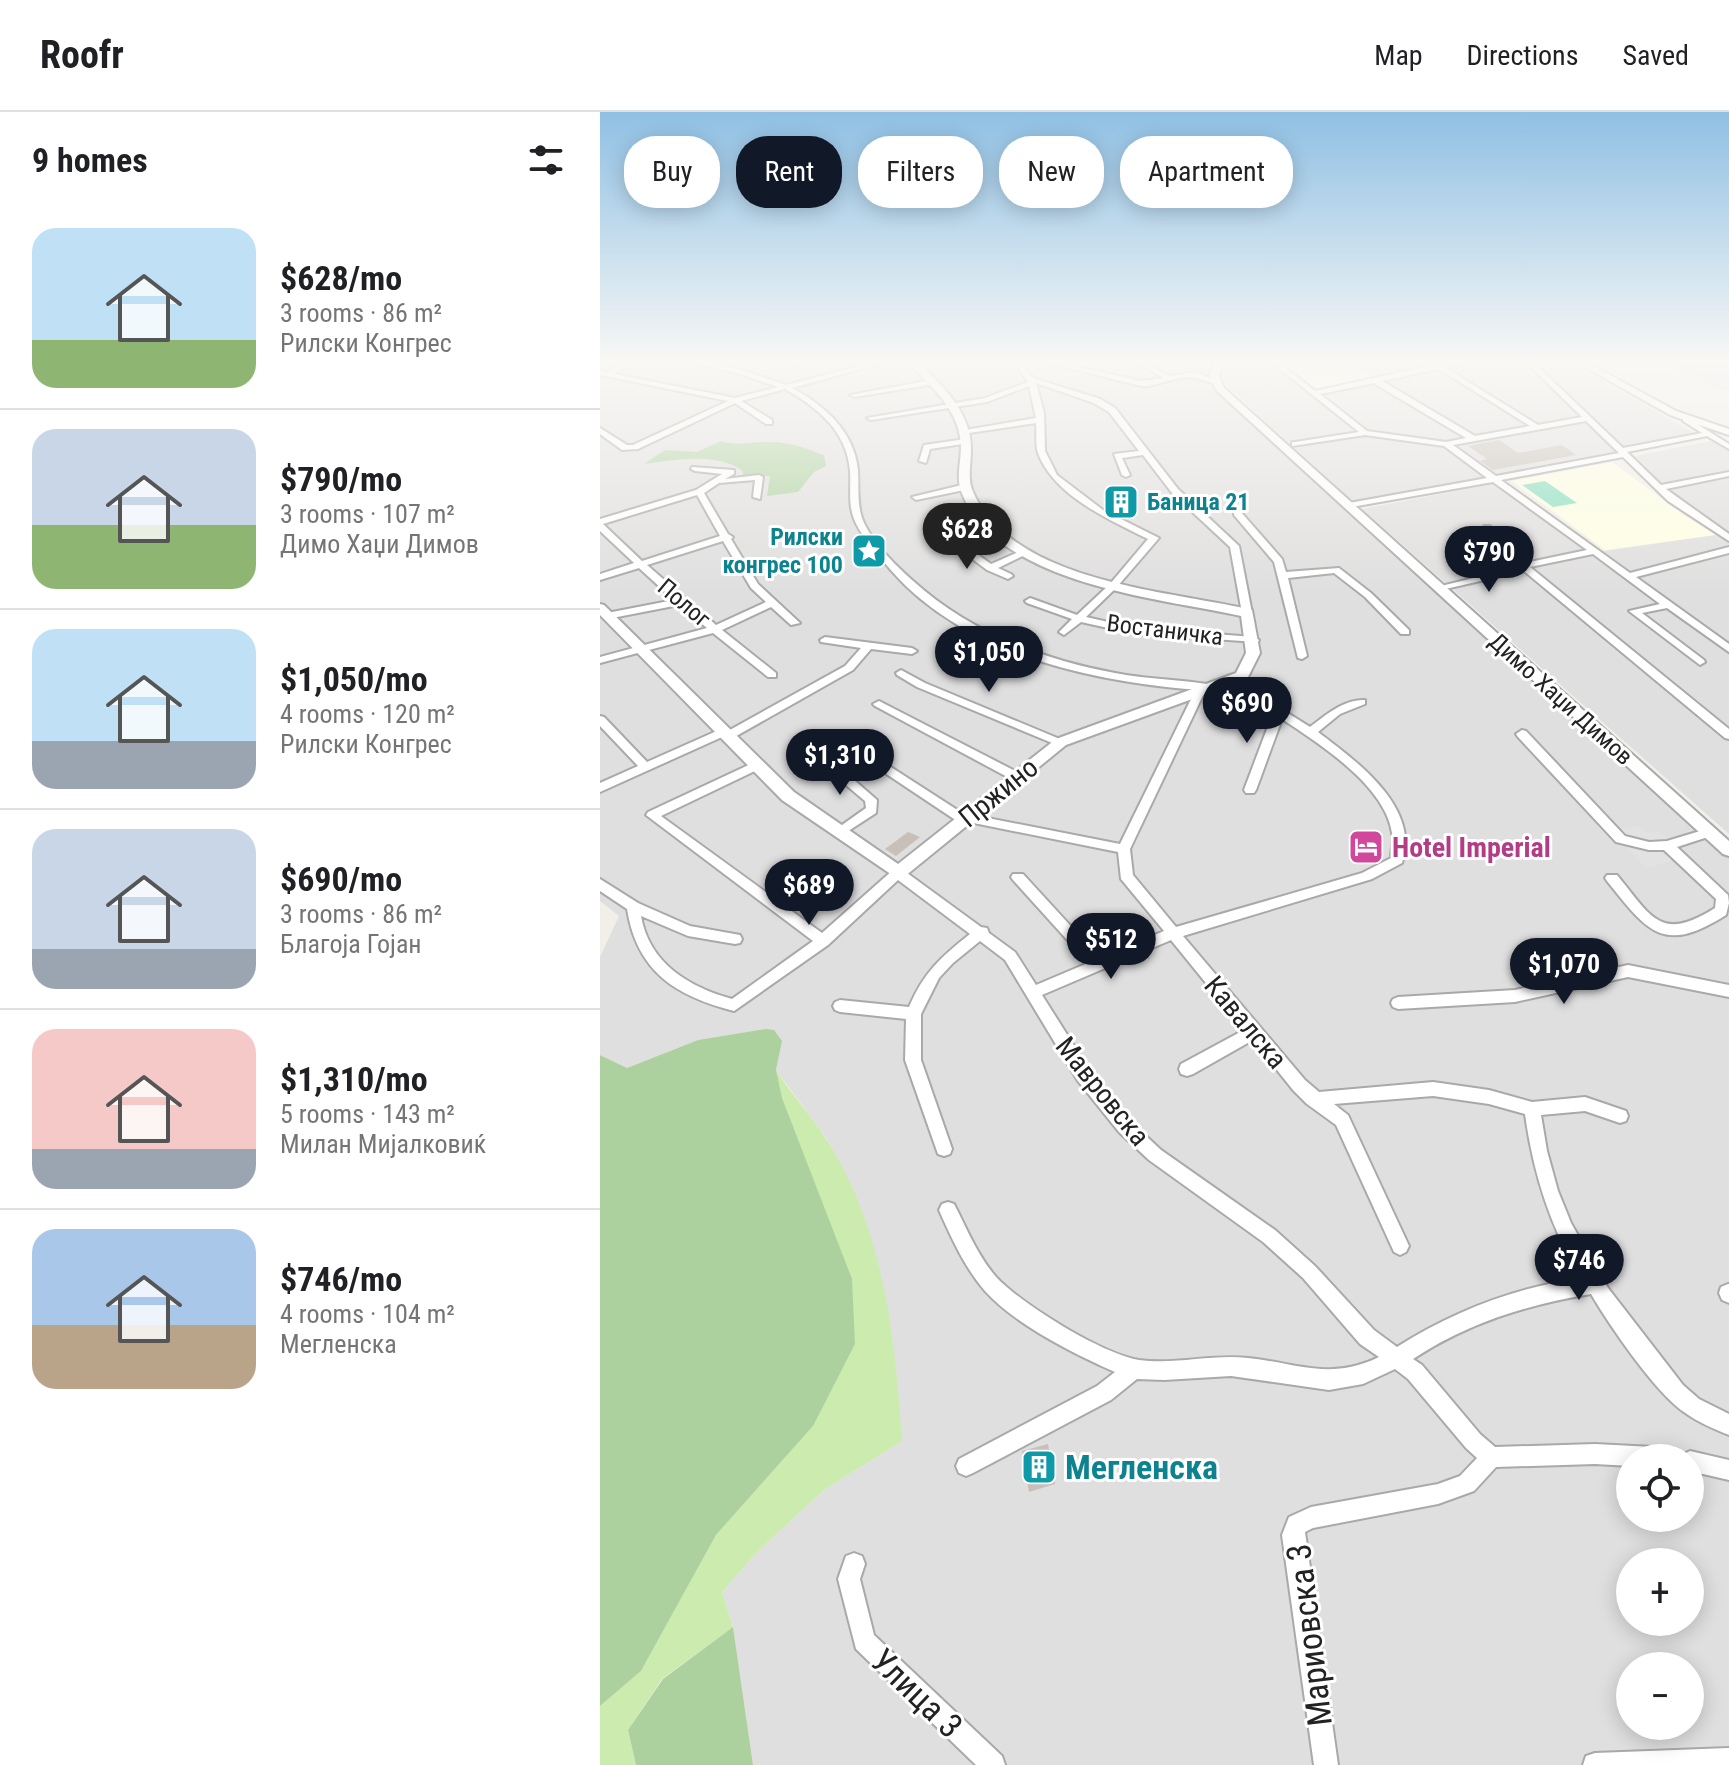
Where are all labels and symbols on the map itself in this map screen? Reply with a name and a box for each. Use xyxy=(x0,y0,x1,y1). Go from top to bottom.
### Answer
building icon: Баница 21 xyxy=(1102,483,1140,521)
place label: Баница 21 xyxy=(1147,488,1249,516)
pin: $628 xyxy=(920,503,1014,571)
place label: Рилски конгрес 100 xyxy=(722,523,843,579)
pin: $790 xyxy=(1442,526,1536,594)
place icon: Рилски конгрес 100 xyxy=(850,532,888,570)
street label: Полог xyxy=(652,573,716,633)
street label: Востаничка xyxy=(1105,609,1225,651)
pin: $1,050 xyxy=(924,626,1054,694)
street label: Димо Хаџи Димов xyxy=(1483,627,1639,771)
pin: $690 xyxy=(1200,677,1294,745)
pin: $1,310 xyxy=(775,729,905,797)
street label: Пржино xyxy=(952,751,1044,834)
hotel icon: Hotel Imperial xyxy=(1347,828,1385,866)
place label: Hotel Imperial xyxy=(1392,831,1551,864)
pin: $689 xyxy=(762,859,856,927)
pin: $512 xyxy=(1064,913,1158,981)
pin: $1,070 xyxy=(1499,938,1629,1006)
street label: Кавалска xyxy=(1197,969,1294,1075)
street label: Мавровска xyxy=(1049,1030,1156,1152)
pin: $746 xyxy=(1532,1234,1626,1302)
place label: Мегленска xyxy=(1065,1447,1218,1487)
building icon: Мегленска xyxy=(1020,1448,1058,1486)
street label: Мариовска 3 xyxy=(1278,1542,1340,1728)
street label: Улица 3 xyxy=(863,1640,971,1746)

